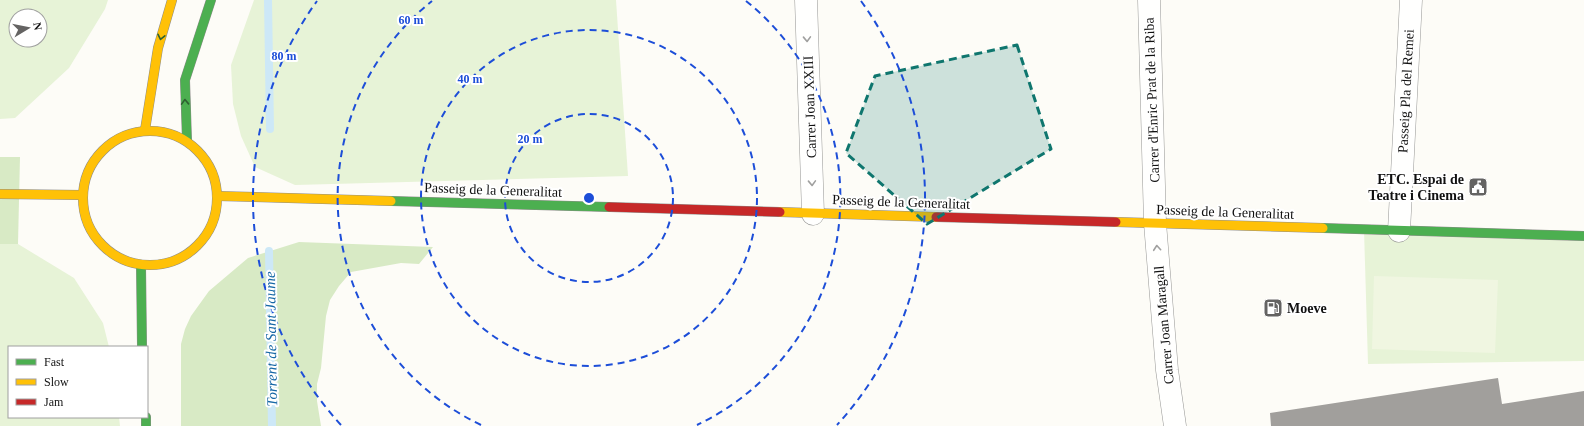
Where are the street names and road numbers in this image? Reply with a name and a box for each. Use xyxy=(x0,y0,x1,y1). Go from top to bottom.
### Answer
street label: Carrer d'Enric Prat de la Riba xyxy=(1142,16,1162,183)
street label: Passeig Pla del Remei xyxy=(1395,29,1417,153)
street label: Carrer Joan XXIII xyxy=(801,55,819,159)
street label: Passeig de la Generalitat xyxy=(424,180,562,200)
street label: Passeig de la Generalitat xyxy=(832,192,970,212)
street label: Passeig de la Generalitat xyxy=(1156,202,1294,222)
street label: Carrer Joan Maragall xyxy=(1151,265,1177,385)

